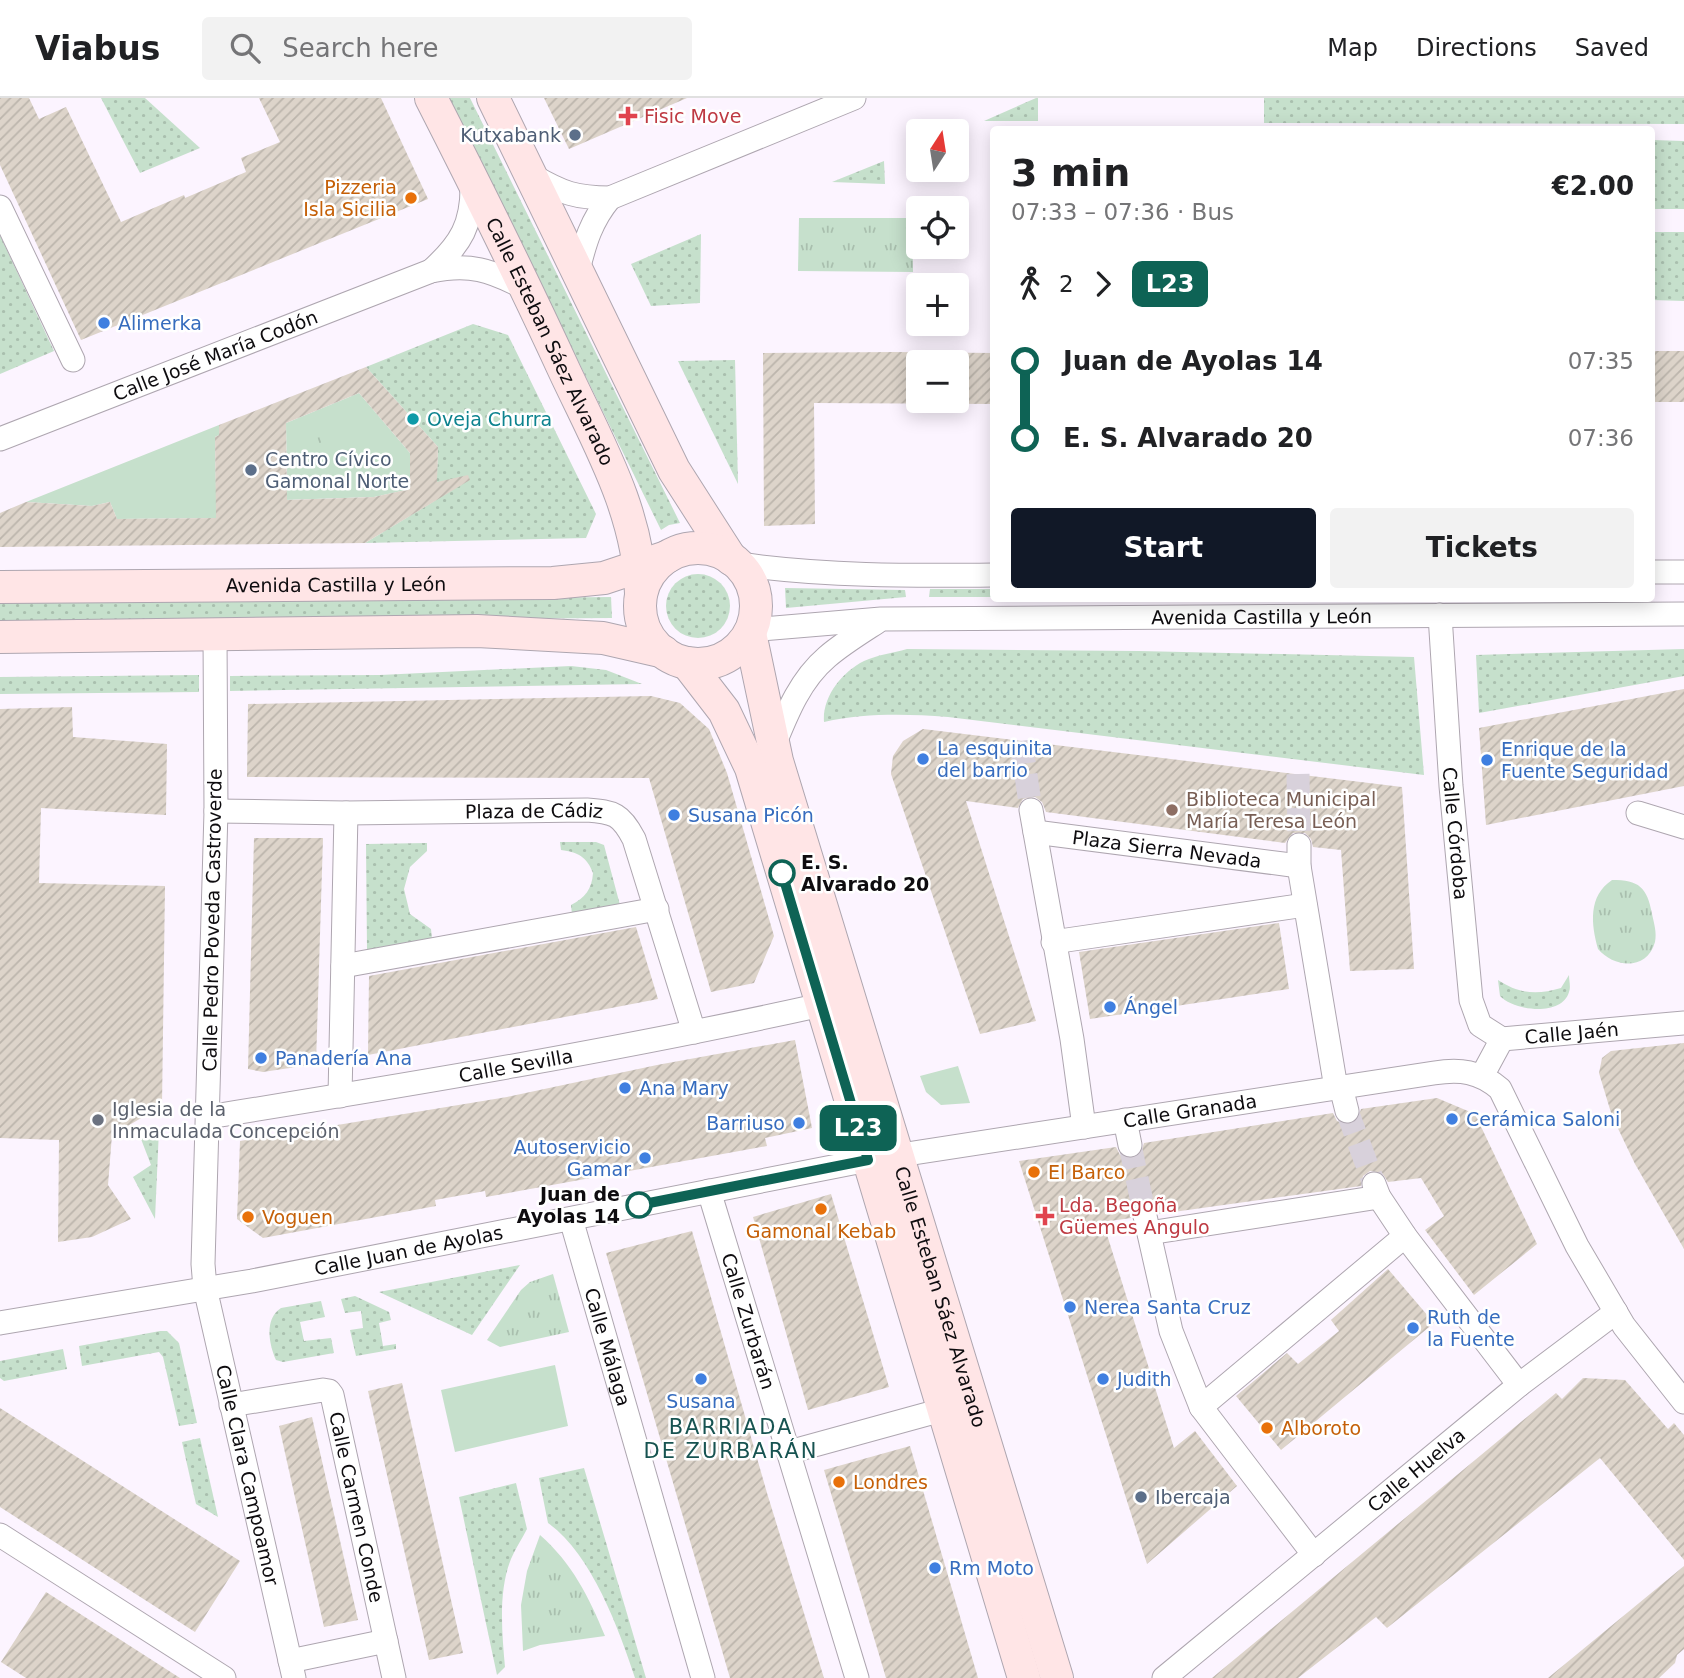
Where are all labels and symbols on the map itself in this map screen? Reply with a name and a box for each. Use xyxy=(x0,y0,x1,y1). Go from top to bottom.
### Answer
place label: Fisic Move xyxy=(644,105,741,127)
marker: Fisic Move xyxy=(618,106,638,126)
north arrow xyxy=(906,119,970,182)
place label: Kutxabank xyxy=(460,124,561,146)
marker: Kutxabank xyxy=(567,127,583,143)
place label: Pizzeria Isla Sicilia xyxy=(303,176,397,220)
marker: Pizzeria Isla Sicilia xyxy=(403,190,419,206)
street label: Calle Esteban Sáez Alvarado xyxy=(482,214,619,469)
street label: Calle José María Codón xyxy=(110,305,321,405)
place label: Alimerka xyxy=(118,312,202,334)
marker: Alimerka xyxy=(96,315,112,331)
place label: Oveja Churra xyxy=(427,408,552,430)
marker: Oveja Churra xyxy=(405,411,421,427)
place label: Centro Cívico Gamonal Norte xyxy=(265,448,409,492)
marker: Centro Cívico Gamonal Norte xyxy=(243,462,259,478)
street label: Avenida Castilla y León xyxy=(226,573,446,596)
street label: Avenida Castilla y León xyxy=(1151,605,1372,628)
place label: La esquinita del barrio xyxy=(937,737,1053,781)
place label: Enrique de la Fuente Seguridad xyxy=(1501,738,1669,782)
marker: La esquinita del barrio xyxy=(915,751,931,767)
marker: Enrique de la Fuente Seguridad xyxy=(1479,752,1495,768)
street label: Calle Córdoba xyxy=(1439,766,1473,901)
street label: Calle Pedro Poveda Castroverde xyxy=(198,768,226,1072)
place label: Biblioteca Municipal María Teresa León xyxy=(1186,788,1376,832)
street label: Plaza de Cádiz xyxy=(465,799,604,823)
marker: Biblioteca Municipal María Teresa León xyxy=(1164,802,1180,818)
place label: Susana Picón xyxy=(688,804,814,826)
marker: Susana Picón xyxy=(666,807,682,823)
street label: Plaza Sierra Nevada xyxy=(1071,826,1263,872)
place label: E. S. Alvarado 20 xyxy=(801,851,929,895)
marker: E. S. Alvarado 20 xyxy=(769,860,795,886)
place label: Ángel xyxy=(1124,996,1178,1018)
marker: Ángel xyxy=(1102,999,1118,1015)
street label: Calle Jaén xyxy=(1524,1018,1620,1048)
street label: Calle Sevilla xyxy=(457,1044,575,1086)
place label: Panadería Ana xyxy=(275,1047,412,1069)
marker: Panadería Ana xyxy=(253,1050,269,1066)
place label: Ana Mary xyxy=(639,1077,729,1099)
marker: Ana Mary xyxy=(617,1080,633,1096)
street label: Calle Granada xyxy=(1122,1089,1258,1132)
place label: Iglesia de la Inmaculada Concepción xyxy=(112,1098,339,1142)
line badge: L23 xyxy=(818,1105,898,1151)
place label: Cerámica Saloni xyxy=(1466,1108,1620,1130)
marker: Cerámica Saloni xyxy=(1444,1111,1460,1127)
marker: Iglesia de la Inmaculada Concepción xyxy=(90,1112,106,1128)
place label: Barriuso xyxy=(706,1112,785,1134)
marker: Barriuso xyxy=(791,1115,807,1131)
place label: Autoservicio Gamar xyxy=(514,1136,631,1180)
marker: Autoservicio Gamar xyxy=(637,1150,653,1166)
place label: El Barco xyxy=(1048,1161,1125,1183)
street label: Calle Esteban Sáez Alvarado xyxy=(890,1164,991,1430)
marker: El Barco xyxy=(1026,1164,1042,1180)
place label: Juan de Ayolas 14 xyxy=(517,1183,620,1227)
marker: Juan de Ayolas 14 xyxy=(626,1192,652,1218)
place label: Lda. Begoña Güemes Angulo xyxy=(1059,1194,1210,1238)
marker: Gamonal Kebab xyxy=(813,1201,829,1217)
place label: Voguen xyxy=(262,1206,333,1228)
marker: Lda. Begoña Güemes Angulo xyxy=(1037,1208,1053,1224)
marker: Voguen xyxy=(240,1209,256,1225)
place label: Gamonal Kebab xyxy=(746,1220,896,1242)
street label: Calle Juan de Ayolas xyxy=(312,1221,505,1280)
street label: Calle Zurbarán xyxy=(717,1250,780,1392)
street label: Calle Málaga xyxy=(580,1285,635,1408)
place label: Nerea Santa Cruz xyxy=(1084,1296,1251,1318)
marker: Nerea Santa Cruz xyxy=(1062,1299,1078,1315)
place label: Ruth de la Fuente xyxy=(1427,1306,1515,1350)
marker: Ruth de la Fuente xyxy=(1405,1320,1421,1336)
street label: Calle Clara Campoamor xyxy=(212,1362,284,1588)
place label: Judith xyxy=(1116,1368,1171,1390)
marker: Susana xyxy=(693,1371,709,1387)
marker: Judith xyxy=(1095,1371,1111,1387)
place label: Susana xyxy=(666,1390,736,1412)
street label: Calle Carmen Conde xyxy=(325,1410,388,1604)
district label: BARRIADA DE ZURBARÁN xyxy=(643,1415,819,1463)
place label: Alboroto xyxy=(1281,1417,1361,1439)
marker: Alboroto xyxy=(1259,1420,1275,1436)
street label: Calle Huelva xyxy=(1363,1423,1469,1516)
place label: Londres xyxy=(853,1471,928,1493)
marker: Londres xyxy=(831,1474,847,1490)
place label: Ibercaja xyxy=(1155,1486,1231,1508)
marker: Ibercaja xyxy=(1133,1489,1149,1505)
place label: Rm Moto xyxy=(949,1557,1034,1579)
marker: Rm Moto xyxy=(927,1560,943,1576)

